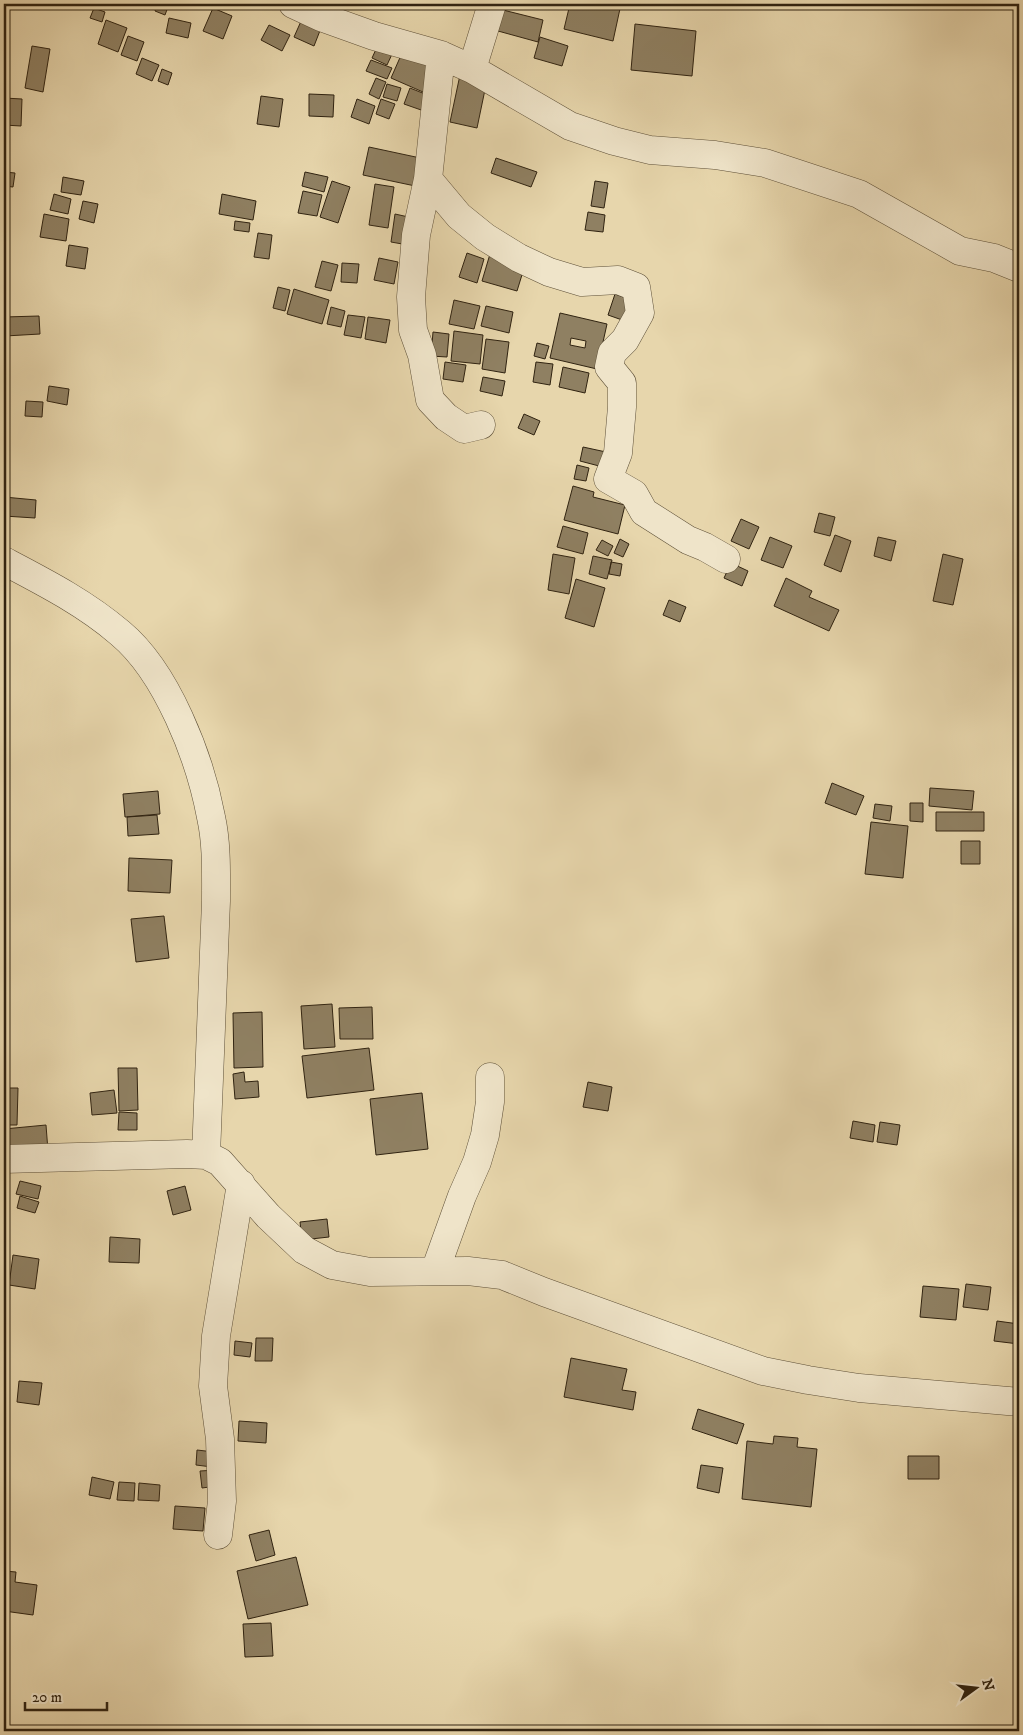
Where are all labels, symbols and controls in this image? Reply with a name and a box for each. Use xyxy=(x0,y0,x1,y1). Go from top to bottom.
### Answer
north arrow xyxy=(950,1662,1000,1712)
text: N xyxy=(977,1677,998,1693)
scale bar xyxy=(25,1680,108,1712)
text: 20 m xyxy=(32,1688,62,1707)

